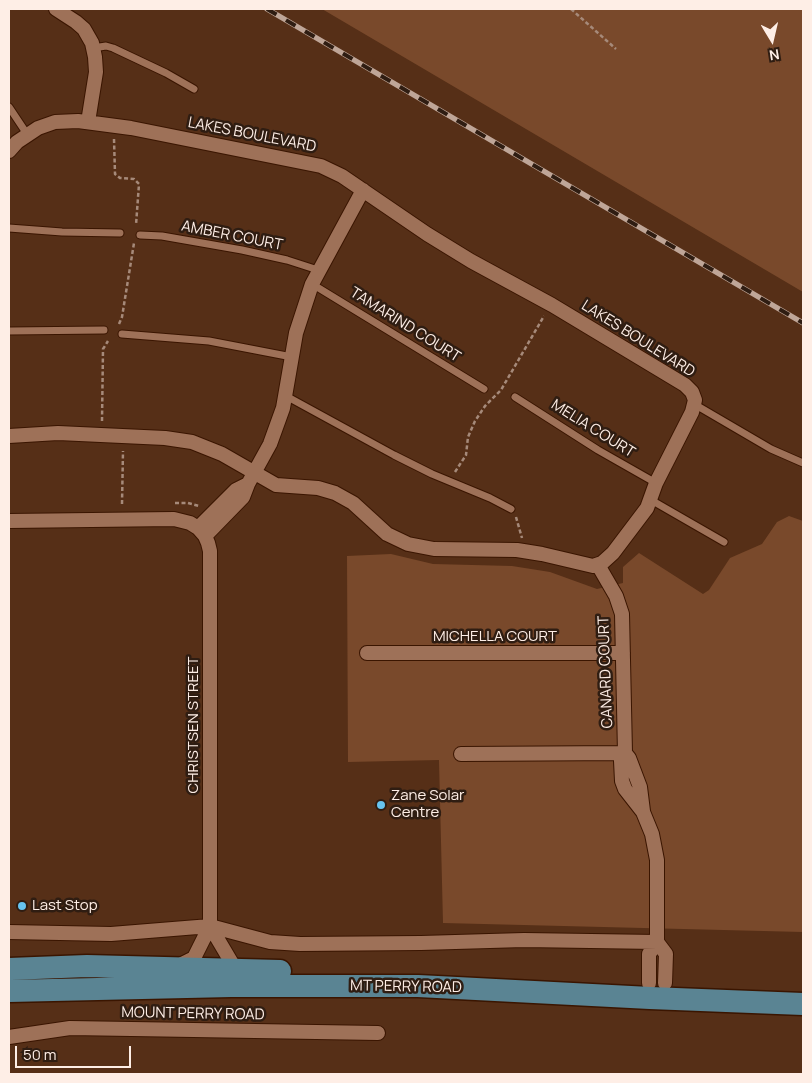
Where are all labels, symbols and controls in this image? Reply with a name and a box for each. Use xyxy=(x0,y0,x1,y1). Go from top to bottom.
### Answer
north arrow xyxy=(747,15,797,65)
text: N xyxy=(768,45,781,65)
street label: LAKES BOULEVARD xyxy=(186,114,318,156)
street label: AMBER COURT xyxy=(180,217,284,255)
street label: TAMARIND COURT xyxy=(346,284,464,366)
street label: LAKES BOULEVARD xyxy=(578,297,698,381)
street label: MELIA COURT xyxy=(548,396,638,462)
street label: CANARD COURT xyxy=(595,615,617,729)
street label: MICHELLA COURT xyxy=(433,628,557,646)
street label: CHRISTSEN STREET xyxy=(185,657,203,793)
place label: Zane Solar Centre xyxy=(391,787,465,822)
marker: Zane Solar Centre xyxy=(375,799,387,811)
place label: Last Stop xyxy=(32,897,98,915)
marker: Last Stop xyxy=(16,900,28,912)
street label: MT PERRY ROAD xyxy=(350,977,462,997)
street label: MOUNT PERRY ROAD xyxy=(121,1004,265,1024)
scale bar xyxy=(18,1036,134,1068)
text: 50 m xyxy=(23,1044,57,1065)

